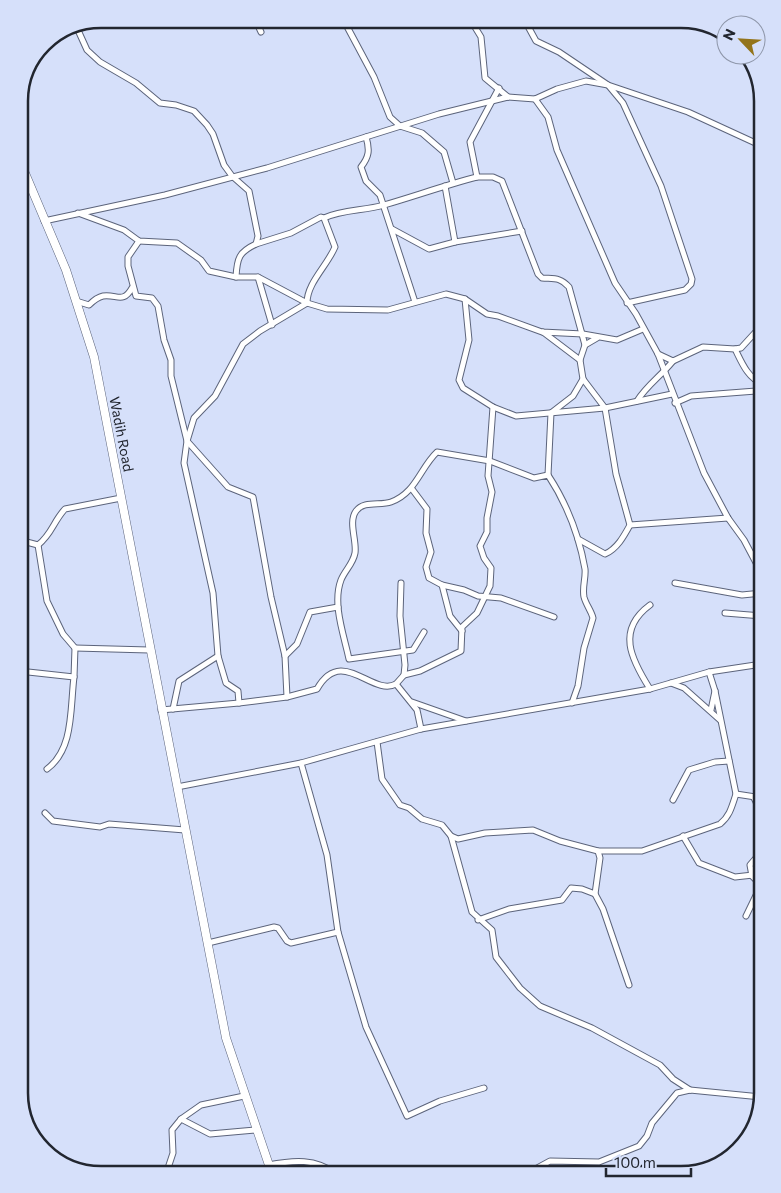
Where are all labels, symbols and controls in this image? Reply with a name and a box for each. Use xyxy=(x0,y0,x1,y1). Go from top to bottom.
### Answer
north arrow xyxy=(716,15,766,65)
text: N xyxy=(719,26,739,43)
street label: Wadih Road xyxy=(106,395,138,473)
scale bar xyxy=(606,1146,691,1178)
text: 100 m xyxy=(614,1153,656,1171)

